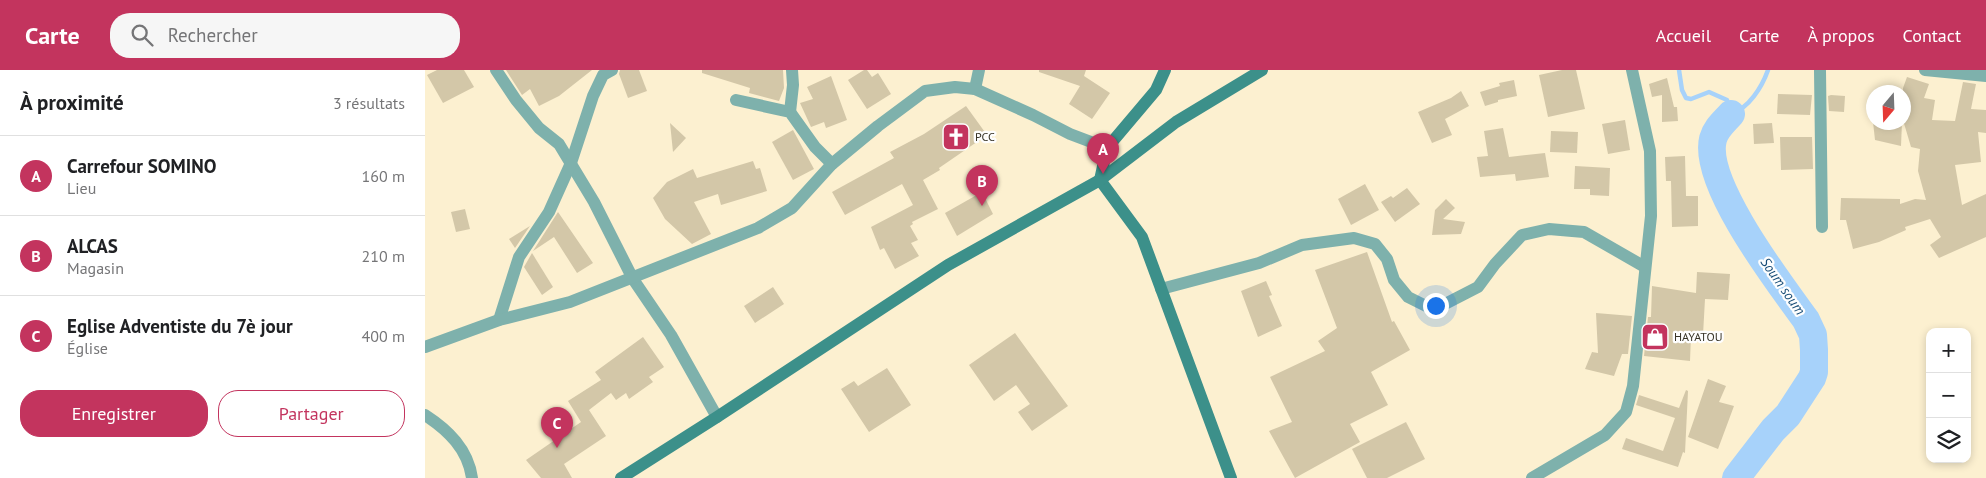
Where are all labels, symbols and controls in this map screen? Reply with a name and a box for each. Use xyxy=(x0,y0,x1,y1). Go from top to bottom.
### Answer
search box xyxy=(110,13,460,58)
text: Carte xyxy=(25,20,80,51)
icon: search xyxy=(128,21,156,49)
text: Rechercher xyxy=(168,23,258,47)
text: Accueil xyxy=(1656,24,1711,47)
text: Carte xyxy=(1739,24,1780,47)
text: À propos xyxy=(1808,24,1875,47)
text: Contact xyxy=(1903,24,1961,47)
north arrow xyxy=(1866,85,1911,130)
text: À proximité xyxy=(20,89,124,116)
text: 3 résultats xyxy=(333,93,405,113)
church icon: PCC xyxy=(941,122,971,152)
place label: PCC xyxy=(975,129,995,144)
pin: A xyxy=(1087,133,1119,174)
text: Carrefour SOMINO xyxy=(67,154,216,178)
pin: B xyxy=(966,165,998,206)
text: A xyxy=(31,166,41,186)
text: 160 m xyxy=(362,166,405,186)
text: Lieu xyxy=(67,178,96,198)
text: ALCAS xyxy=(67,234,118,258)
text: B xyxy=(31,246,41,266)
text: 210 m xyxy=(362,246,405,266)
water label: Soum soum xyxy=(1757,254,1809,318)
text: Magasin xyxy=(67,258,124,278)
your location xyxy=(1423,293,1449,319)
text: Eglise Adventiste du 7è jour xyxy=(67,314,293,338)
shop icon: HAYATOU xyxy=(1640,322,1670,352)
text: C xyxy=(32,326,40,346)
text: 400 m xyxy=(362,326,405,346)
map controls xyxy=(1926,328,1971,463)
button: + xyxy=(1926,328,1971,373)
place label: HAYATOU xyxy=(1674,329,1722,344)
text: Église xyxy=(67,338,108,358)
button: − xyxy=(1926,373,1971,418)
button: Enregistrer xyxy=(20,390,208,437)
button: Partager xyxy=(218,390,405,437)
pin: C xyxy=(541,407,573,448)
button: layers xyxy=(1926,418,1971,463)

